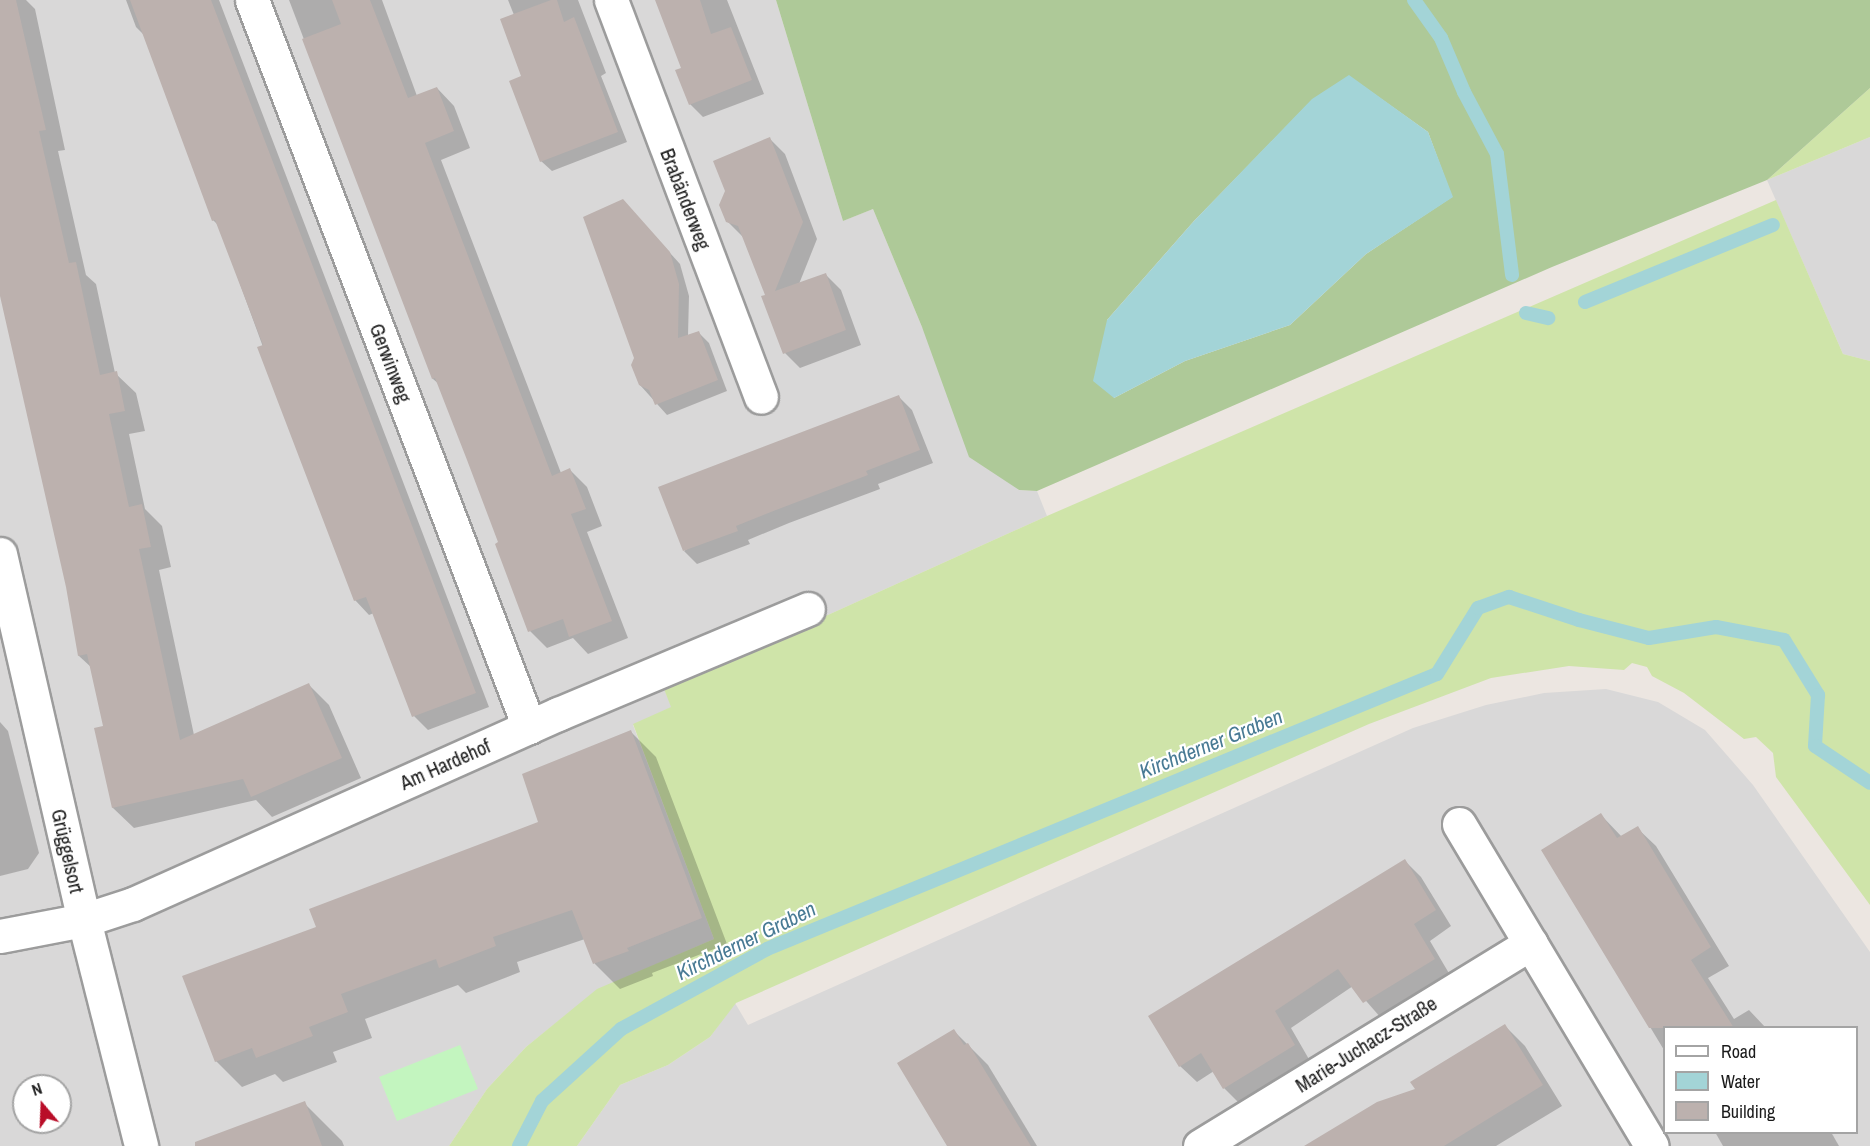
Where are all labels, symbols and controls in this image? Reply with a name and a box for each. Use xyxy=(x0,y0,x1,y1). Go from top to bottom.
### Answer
street label: Brabänderweg xyxy=(656,145,716,253)
street label: Gerwinweg xyxy=(365,320,417,406)
water label: Kirchderner Graben xyxy=(1136,704,1286,784)
street label: Am Hardehof xyxy=(396,733,494,795)
street label: Grüggelsort xyxy=(47,807,89,895)
water label: Kirchderner Graben xyxy=(672,896,820,986)
street label: Marie-Juchacz-Straße xyxy=(1291,991,1441,1097)
legend xyxy=(1663,1026,1858,1134)
text: Road xyxy=(1721,1039,1756,1064)
text: Water xyxy=(1721,1069,1760,1094)
north arrow xyxy=(12,1074,72,1134)
text: N xyxy=(29,1077,45,1101)
text: Building xyxy=(1721,1099,1775,1124)

